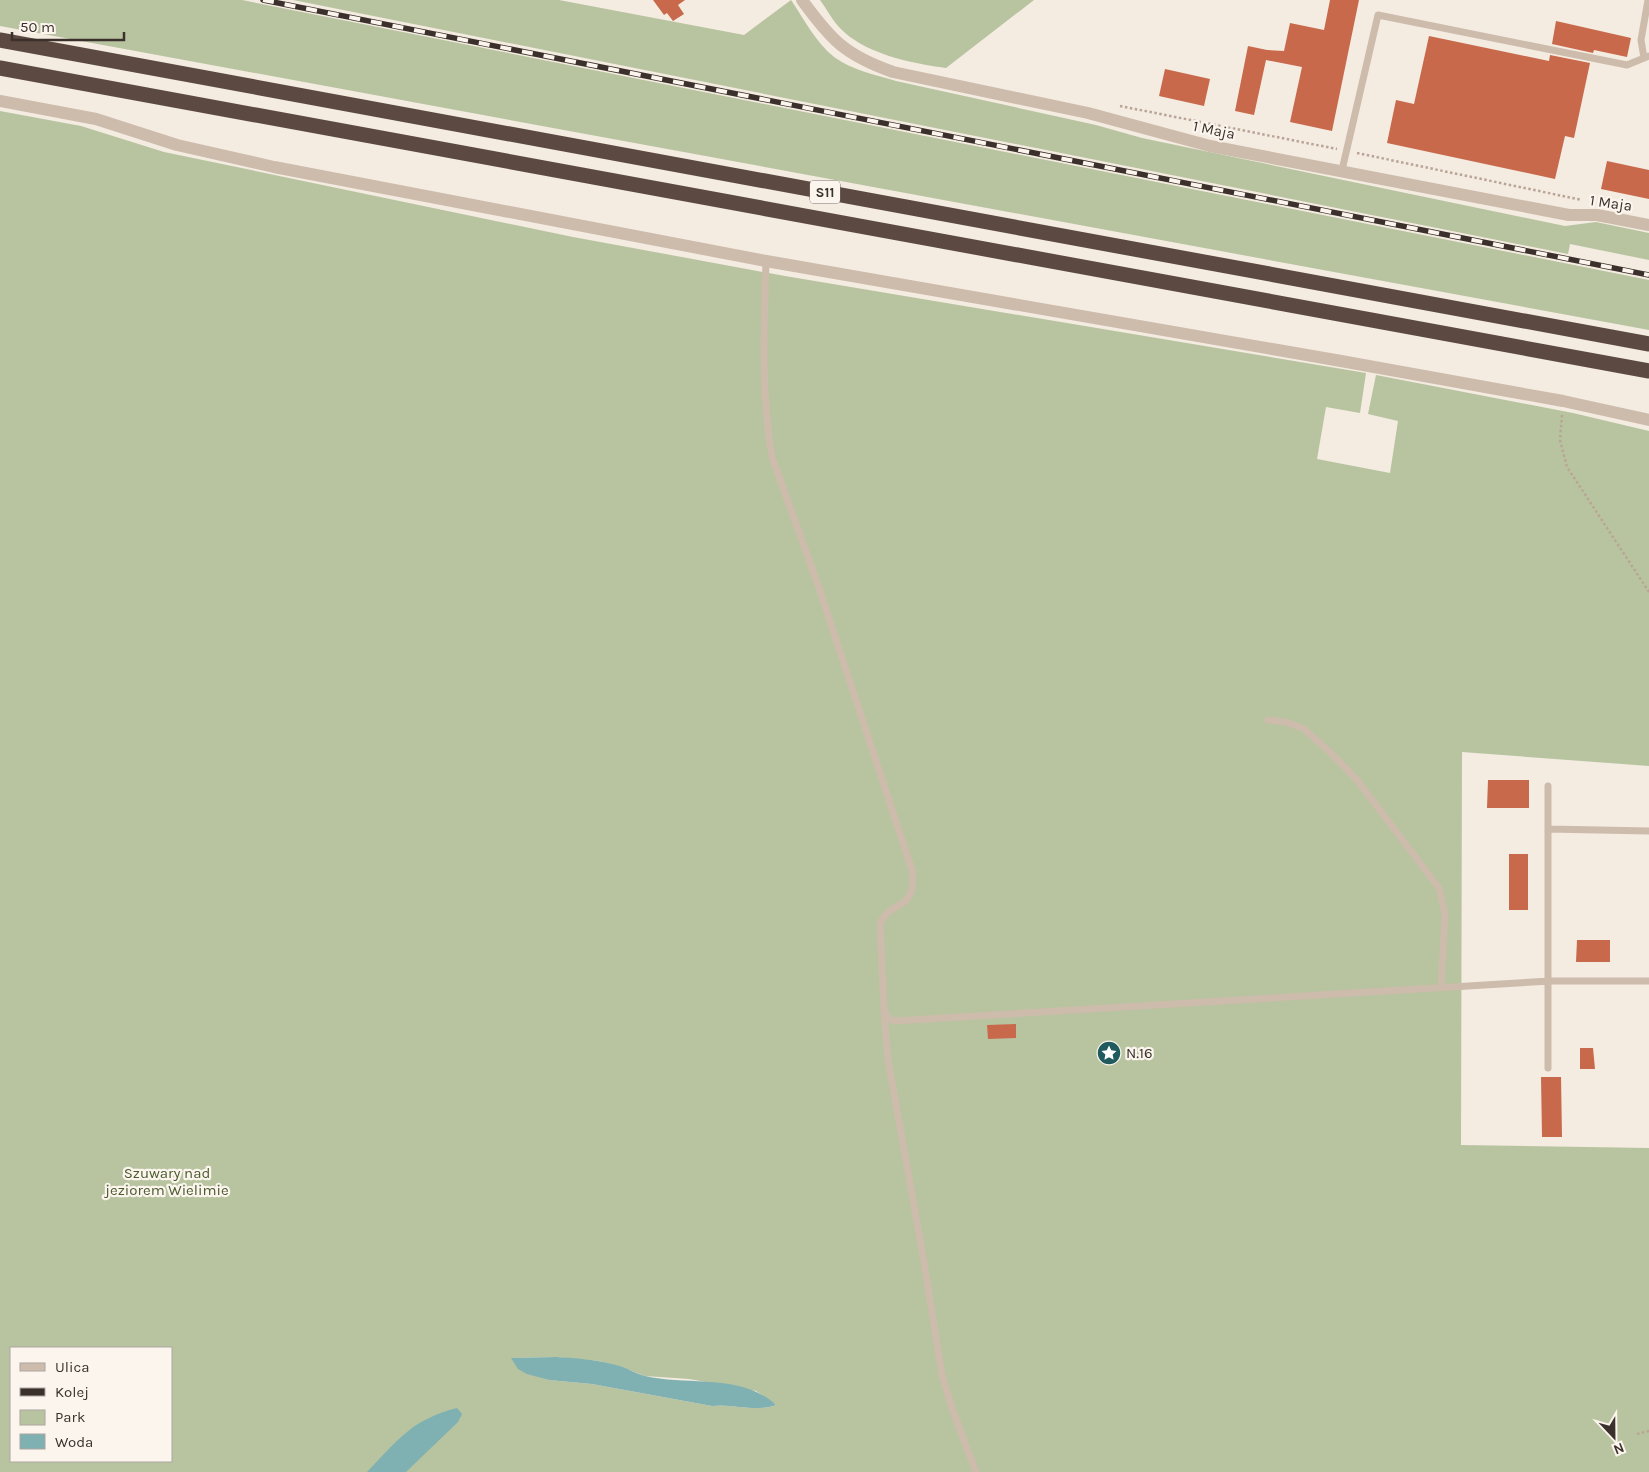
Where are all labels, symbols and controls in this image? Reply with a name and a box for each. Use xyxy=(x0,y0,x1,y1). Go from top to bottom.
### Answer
scale bar xyxy=(12,10,125,42)
text: 50 m xyxy=(20,18,55,36)
street label: 1 Maja xyxy=(1191,117,1237,143)
road number: S11 xyxy=(810,180,840,203)
street label: 1 Maja xyxy=(1589,191,1633,215)
place icon: N.16 xyxy=(1096,1040,1122,1066)
place label: N.16 xyxy=(1126,1044,1152,1062)
park label: Szuwary nad jeziorem Wielimie xyxy=(103,1164,229,1199)
legend xyxy=(10,1347,172,1462)
text: Ulica xyxy=(55,1358,89,1376)
text: Kolej xyxy=(55,1383,89,1401)
text: Park xyxy=(55,1408,85,1426)
north arrow xyxy=(1589,1412,1639,1462)
text: Woda xyxy=(55,1433,93,1451)
text: N xyxy=(1611,1439,1627,1458)

